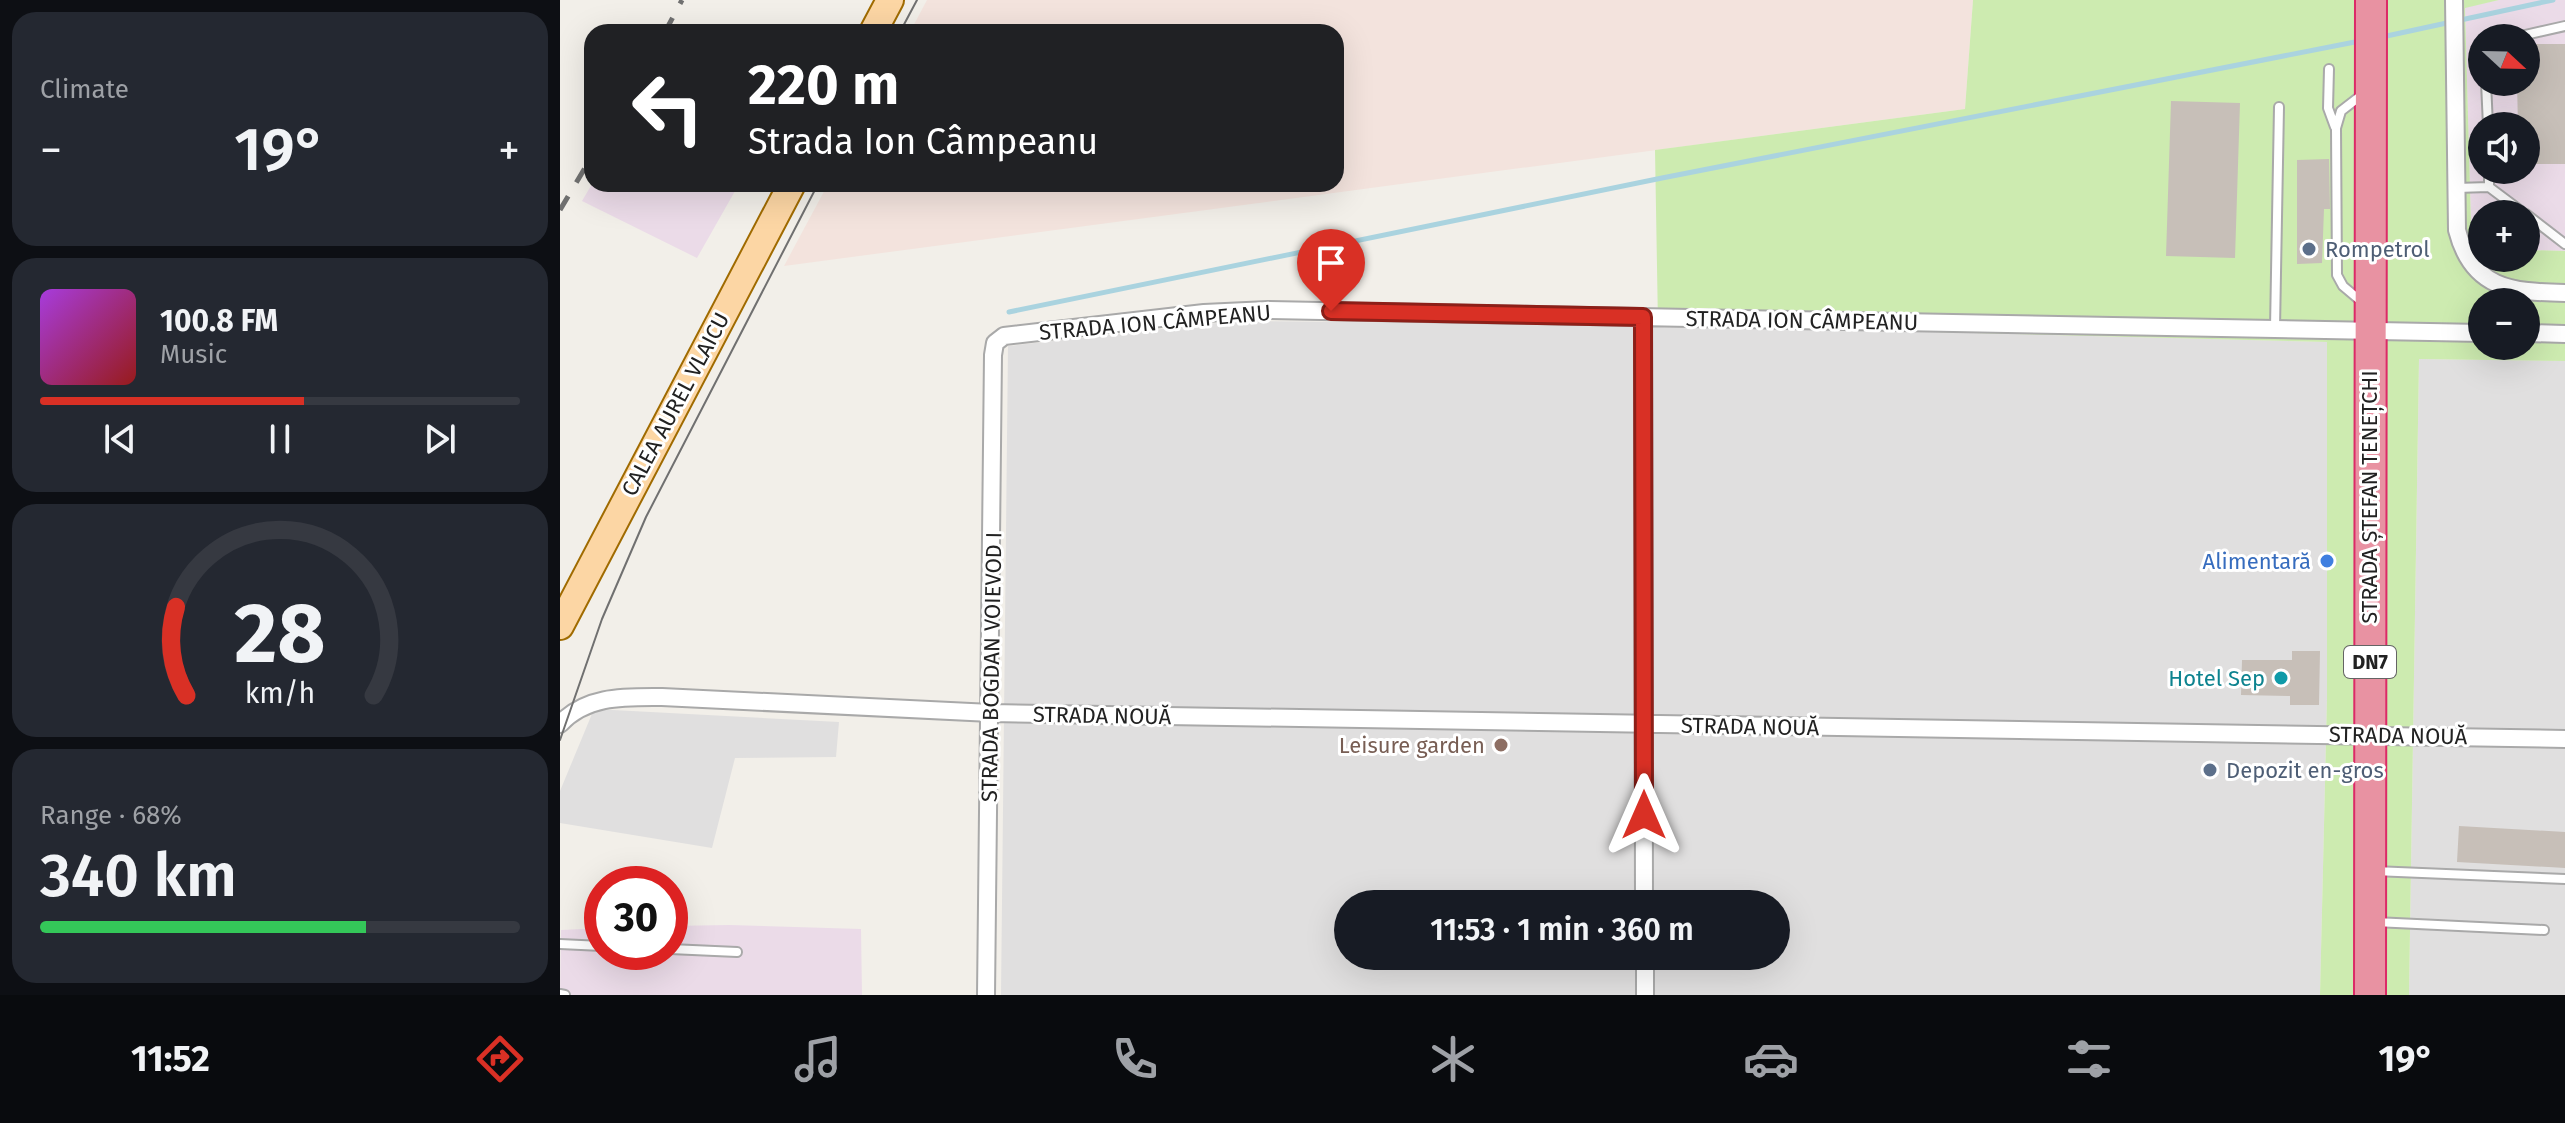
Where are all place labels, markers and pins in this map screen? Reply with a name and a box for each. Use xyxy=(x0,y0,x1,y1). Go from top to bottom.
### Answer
pin xyxy=(1297,229,1365,311)
place label: Rompetrol xyxy=(2325,236,2430,263)
marker: Rompetrol xyxy=(2300,240,2318,258)
place label: Alimentară xyxy=(2203,548,2311,575)
marker: Alimentară xyxy=(2318,552,2336,570)
place label: Hotel Sep xyxy=(2168,665,2265,692)
marker: Hotel Sep xyxy=(2272,669,2290,687)
place label: Leisure garden xyxy=(1339,732,1485,759)
marker: Leisure garden xyxy=(1492,736,1510,754)
place label: Depozit en-gros xyxy=(2226,757,2384,784)
marker: Depozit en-gros xyxy=(2201,761,2219,779)

